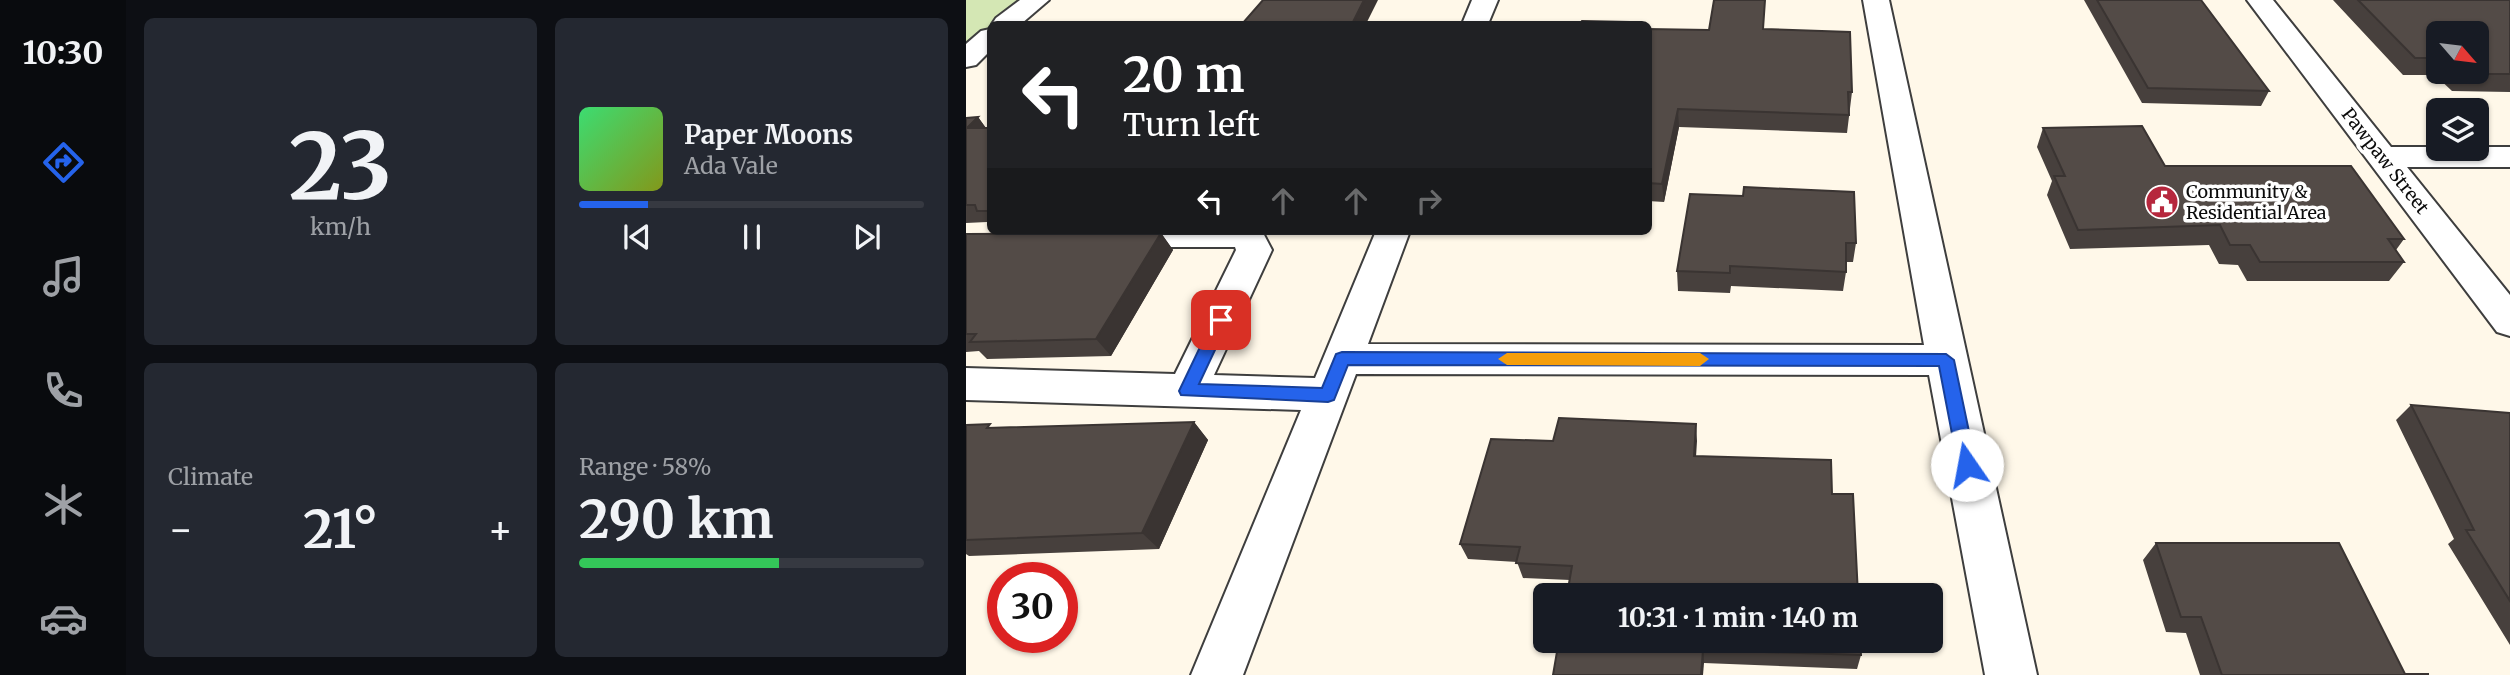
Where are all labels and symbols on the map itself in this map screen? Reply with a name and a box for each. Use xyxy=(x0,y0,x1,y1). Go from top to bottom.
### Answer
north arrow xyxy=(2426,21,2488,84)
street label: Pawpaw Street xyxy=(2337,103,2434,218)
place label: Community & Residential Area xyxy=(2186,180,2327,224)
public building icon: Community & Residential Area xyxy=(2143,183,2181,221)
pin xyxy=(1191,290,1251,350)
position arrow xyxy=(1930,428,2004,502)
speed limit sign: 30 xyxy=(987,562,1078,653)

